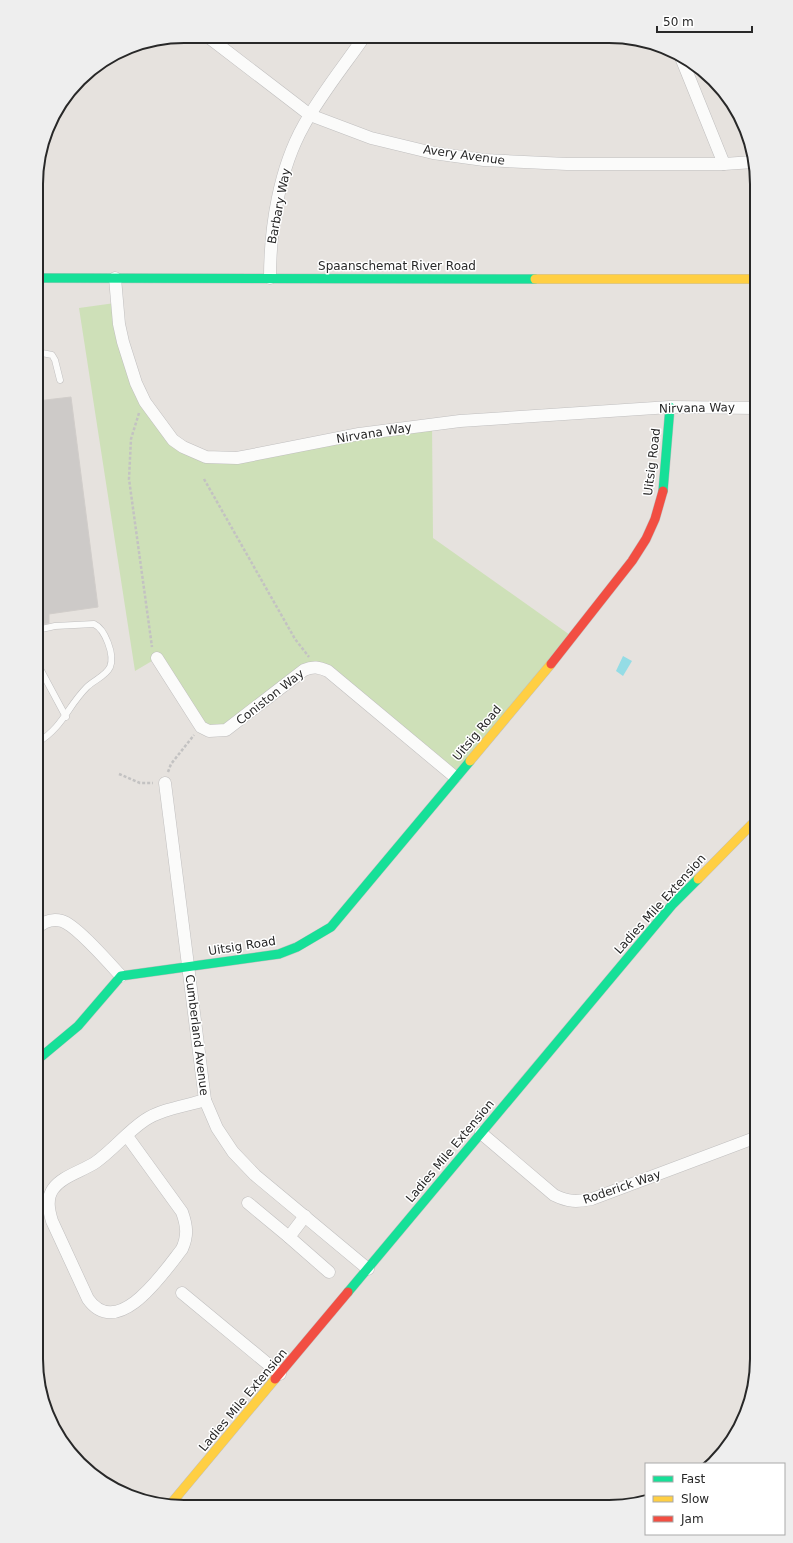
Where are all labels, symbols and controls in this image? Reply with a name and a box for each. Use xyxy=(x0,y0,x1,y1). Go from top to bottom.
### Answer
scale bar xyxy=(657,8,752,34)
text: 50 m xyxy=(663,15,694,29)
street label: Avery Avenue xyxy=(422,142,506,168)
street label: Barbary Way xyxy=(265,167,293,245)
street label: Spaanschemat River Road xyxy=(318,259,476,273)
street label: Nirvana Way xyxy=(659,400,735,416)
street label: Nirvana Way xyxy=(335,420,413,446)
street label: Uitsig Road xyxy=(641,427,663,497)
street label: Coniston Way xyxy=(233,666,307,728)
street label: Uitsig Road xyxy=(450,702,504,764)
street label: Ladies Mile Extension xyxy=(611,851,709,957)
street label: Uitsig Road xyxy=(207,934,277,958)
street label: Cumberland Avenue xyxy=(183,974,211,1096)
street label: Ladies Mile Extension xyxy=(403,1097,497,1205)
street label: Roderick Way xyxy=(581,1167,663,1207)
street label: Ladies Mile Extension xyxy=(196,1346,290,1454)
legend xyxy=(645,1463,785,1535)
text: Fast xyxy=(681,1472,705,1486)
text: Slow xyxy=(681,1492,709,1506)
text: Jam xyxy=(680,1512,704,1526)

